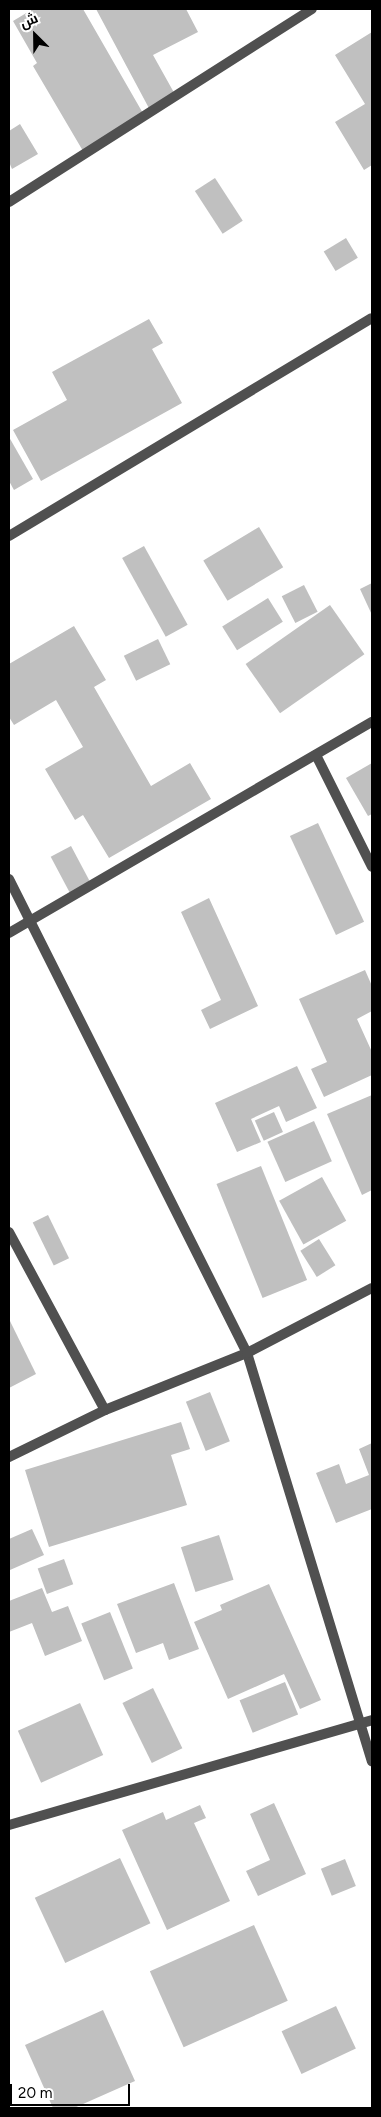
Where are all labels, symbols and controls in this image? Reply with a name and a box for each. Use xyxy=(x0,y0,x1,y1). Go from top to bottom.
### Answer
text: ش xyxy=(17,9,41,32)
north arrow xyxy=(10,10,60,60)
scale bar xyxy=(12,2074,132,2106)
text: 20 m xyxy=(18,2084,52,2102)

